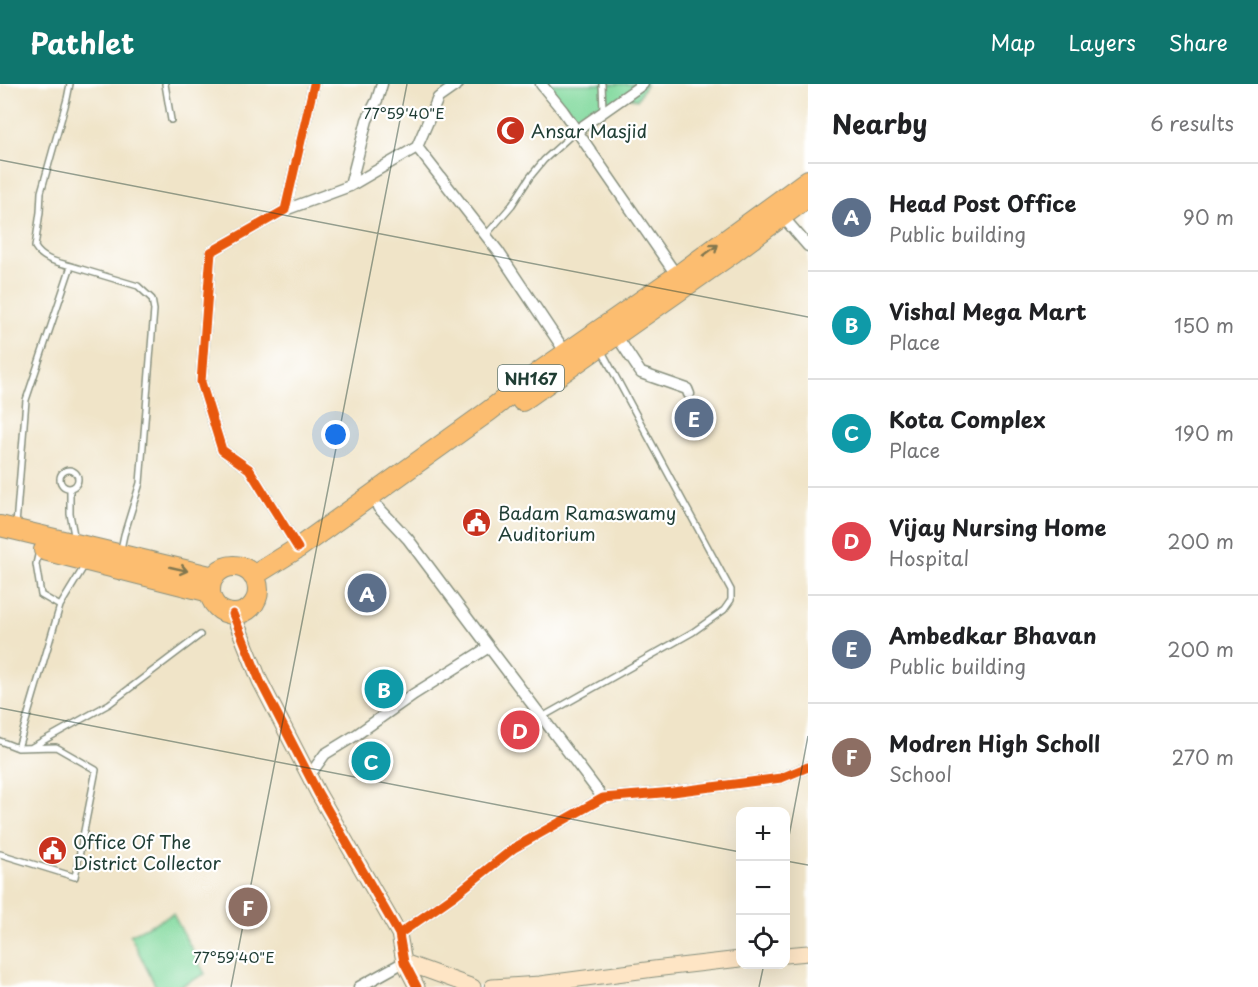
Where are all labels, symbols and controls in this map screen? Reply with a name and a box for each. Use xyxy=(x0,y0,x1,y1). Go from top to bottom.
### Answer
text: Pathlet xyxy=(30,21,134,64)
text: Map xyxy=(991,26,1035,58)
text: Layers xyxy=(1068,26,1136,58)
text: Share xyxy=(1169,26,1228,58)
text: 77°59'40"E xyxy=(363,101,445,124)
text: Nearby xyxy=(832,104,927,143)
text: 6 results xyxy=(1150,108,1234,138)
mosque icon: Ansar Masjid xyxy=(494,114,526,146)
place label: Ansar Masjid xyxy=(531,117,647,144)
text: Head Post Office xyxy=(889,186,1076,219)
text: A xyxy=(844,202,859,232)
text: 90 m xyxy=(1183,202,1234,232)
text: Public building xyxy=(889,219,1026,249)
one-way arrow xyxy=(703,243,719,256)
text: Vishal Mega Mart xyxy=(889,294,1087,327)
text: B xyxy=(845,310,858,340)
text: 150 m xyxy=(1174,310,1234,340)
text: Place xyxy=(889,327,940,357)
road number: NH167 xyxy=(498,365,564,391)
pin: E xyxy=(674,396,714,440)
text: Kota Complex xyxy=(889,402,1046,435)
text: C xyxy=(844,418,859,448)
text: 190 m xyxy=(1175,418,1234,448)
your location xyxy=(321,420,350,449)
text: Place xyxy=(889,435,940,465)
place label: Badam Ramaswamy Auditorium xyxy=(498,499,676,547)
public building icon: Badam Ramaswamy Auditorium xyxy=(461,506,493,538)
text: Vijay Nursing Home xyxy=(889,510,1106,543)
text: D xyxy=(844,526,859,556)
text: 200 m xyxy=(1167,526,1234,556)
text: Hospital xyxy=(889,543,969,573)
one-way arrow xyxy=(170,564,189,576)
pin: A xyxy=(348,570,386,616)
text: Ambedkar Bhavan xyxy=(889,618,1097,651)
text: E xyxy=(845,634,858,664)
text: 200 m xyxy=(1167,634,1234,664)
text: Public building xyxy=(889,651,1026,681)
pin: B xyxy=(364,666,404,712)
pin: D xyxy=(500,708,540,752)
text: Modren High Scholl xyxy=(889,726,1100,759)
pin: C xyxy=(352,738,391,784)
text: F xyxy=(846,742,857,772)
text: 270 m xyxy=(1171,742,1234,772)
text: School xyxy=(889,759,952,789)
map controls xyxy=(736,807,790,969)
button: + xyxy=(736,807,790,861)
place label: Office Of The District Collector xyxy=(73,828,222,876)
public building icon: Office Of The District Collector xyxy=(36,835,68,867)
button: − xyxy=(736,861,790,915)
pin: F xyxy=(228,884,268,930)
button: locate xyxy=(736,915,790,969)
text: 77°59'40"E xyxy=(193,945,275,968)

